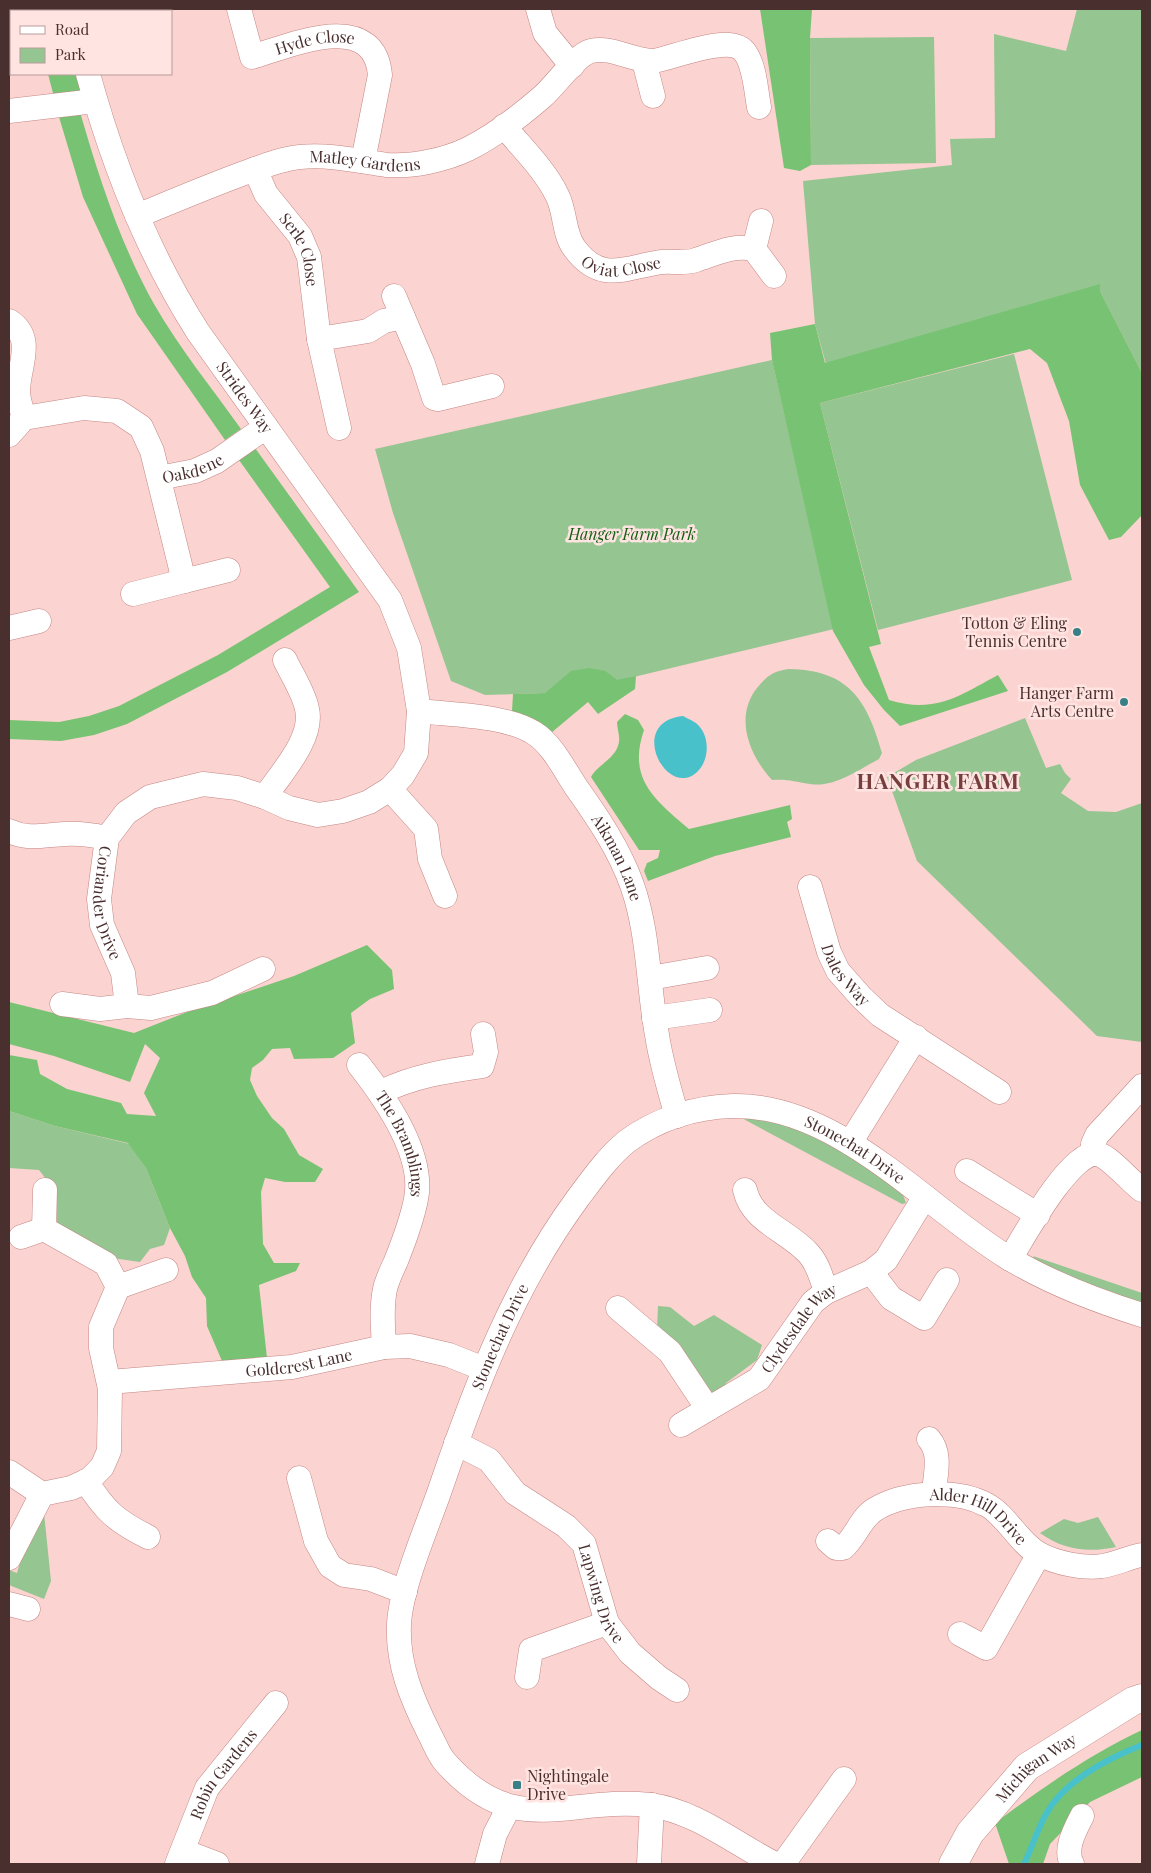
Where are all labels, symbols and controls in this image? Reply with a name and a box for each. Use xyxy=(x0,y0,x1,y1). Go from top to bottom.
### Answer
legend xyxy=(10,10,172,75)
text: Road xyxy=(55,19,89,39)
street label: Hyde Close xyxy=(272,25,357,59)
text: Park xyxy=(55,44,87,64)
street label: Matley Gardens xyxy=(309,145,422,175)
street label: Serle Close xyxy=(275,208,324,288)
street label: Oviat Close xyxy=(577,250,662,281)
street label: Strides Way xyxy=(212,357,278,437)
street label: Oakdene xyxy=(160,449,227,487)
park label: Hanger Farm Park xyxy=(567,523,696,544)
place label: Totton & Eling Tennis Centre xyxy=(962,612,1068,651)
marker: Totton & Eling Tennis Centre xyxy=(1071,626,1083,638)
place label: Hanger Farm Arts Centre xyxy=(1019,682,1114,721)
marker: Hanger Farm Arts Centre xyxy=(1118,696,1130,708)
district label: HANGER FARM xyxy=(856,766,1020,794)
street label: Aikman Lane xyxy=(587,809,647,903)
street label: Coriander Drive xyxy=(89,845,127,963)
street label: Dales Way xyxy=(817,941,875,1010)
street label: The Bramblings xyxy=(371,1086,428,1198)
street label: Stonechat Drive xyxy=(802,1110,910,1188)
street label: Clydesdale Way xyxy=(756,1278,839,1377)
street label: Stonechat Drive xyxy=(466,1280,533,1393)
street label: Goldcrest Lane xyxy=(245,1343,354,1381)
street label: Alder Hill Drive xyxy=(928,1483,1032,1549)
street label: Lapwing Drive xyxy=(574,1541,630,1647)
street label: Robin Gardens xyxy=(185,1724,261,1822)
street label: Michigan Way xyxy=(990,1728,1080,1806)
place label: Nightingale Drive xyxy=(527,1765,609,1804)
marker: Nightingale Drive xyxy=(511,1779,523,1791)

